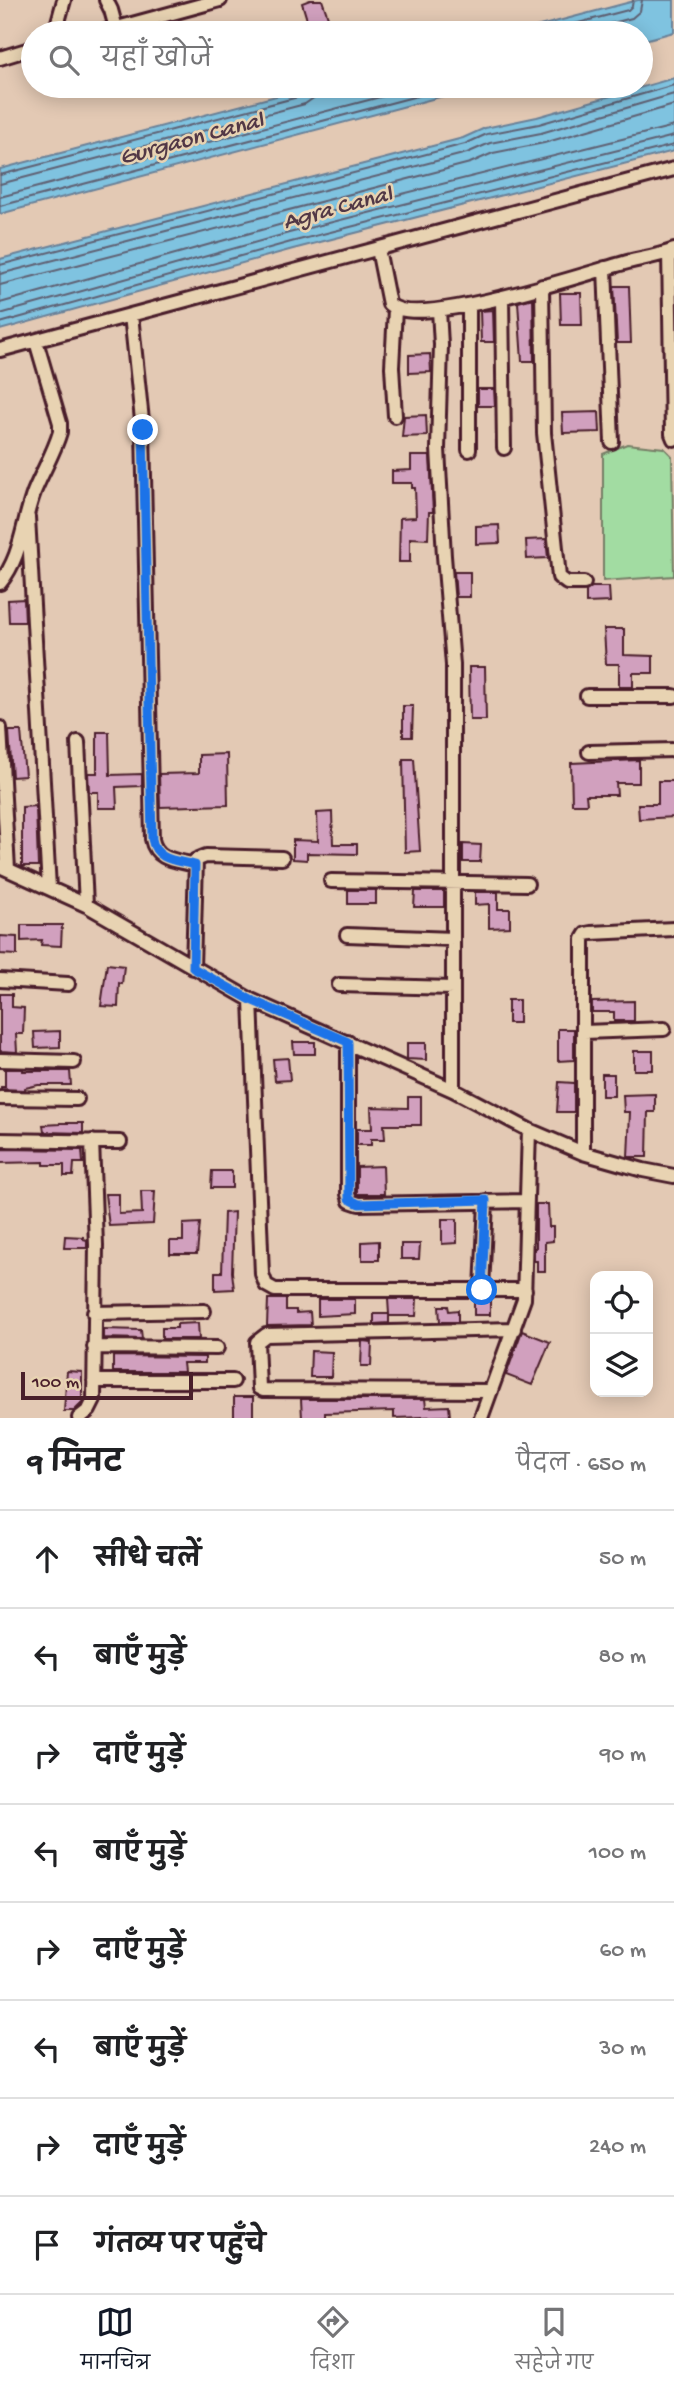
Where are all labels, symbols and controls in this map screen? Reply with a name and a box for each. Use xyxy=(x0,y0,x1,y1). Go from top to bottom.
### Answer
search box xyxy=(21,21,653,98)
icon: search xyxy=(45,41,83,79)
text: यहाँ खोजें xyxy=(101,46,212,77)
water label: Gurgaon Canal xyxy=(117,107,269,174)
water label: Agra Canal xyxy=(280,180,397,238)
route end xyxy=(127,414,158,445)
map controls xyxy=(590,1271,653,1397)
button: locate xyxy=(590,1271,653,1334)
route start xyxy=(466,1274,497,1305)
button: layers xyxy=(590,1334,653,1397)
scale bar xyxy=(21,1369,192,1401)
text: 100 m xyxy=(32,1372,79,1395)
text: 9 मिनट xyxy=(28,1448,123,1483)
text: पैदल · 650 m xyxy=(516,1452,646,1479)
icon: ahead xyxy=(28,1540,66,1578)
text: सीधे चलें xyxy=(95,1546,201,1577)
text: 50 m xyxy=(599,1546,646,1573)
icon: left xyxy=(28,1638,66,1676)
text: बाएँ मुड़ें xyxy=(95,1644,186,1675)
text: 80 m xyxy=(599,1644,646,1671)
icon: right xyxy=(28,1736,66,1774)
text: दाएँ मुड़ें xyxy=(95,1742,185,1773)
text: 90 m xyxy=(600,1742,646,1769)
icon: left xyxy=(28,1834,66,1872)
text: बाएँ मुड़ें xyxy=(95,1840,186,1871)
text: 100 m xyxy=(589,1840,646,1867)
icon: right xyxy=(28,1932,66,1970)
text: दाएँ मुड़ें xyxy=(95,1938,185,1969)
text: 60 m xyxy=(600,1938,646,1965)
icon: left xyxy=(28,2030,66,2068)
text: बाएँ मुड़ें xyxy=(95,2036,186,2067)
text: 30 m xyxy=(599,2036,646,2063)
icon: right xyxy=(28,2128,66,2166)
text: दाएँ मुड़ें xyxy=(95,2134,185,2165)
text: 240 m xyxy=(589,2134,646,2161)
icon: arrive xyxy=(28,2226,66,2264)
text: गंतव्य पर पहुँचे xyxy=(95,2232,265,2263)
tab: मानचित्र xyxy=(80,2303,150,2383)
tab: दिशा xyxy=(311,2303,354,2383)
tab: सहेजे गए xyxy=(515,2303,594,2383)

